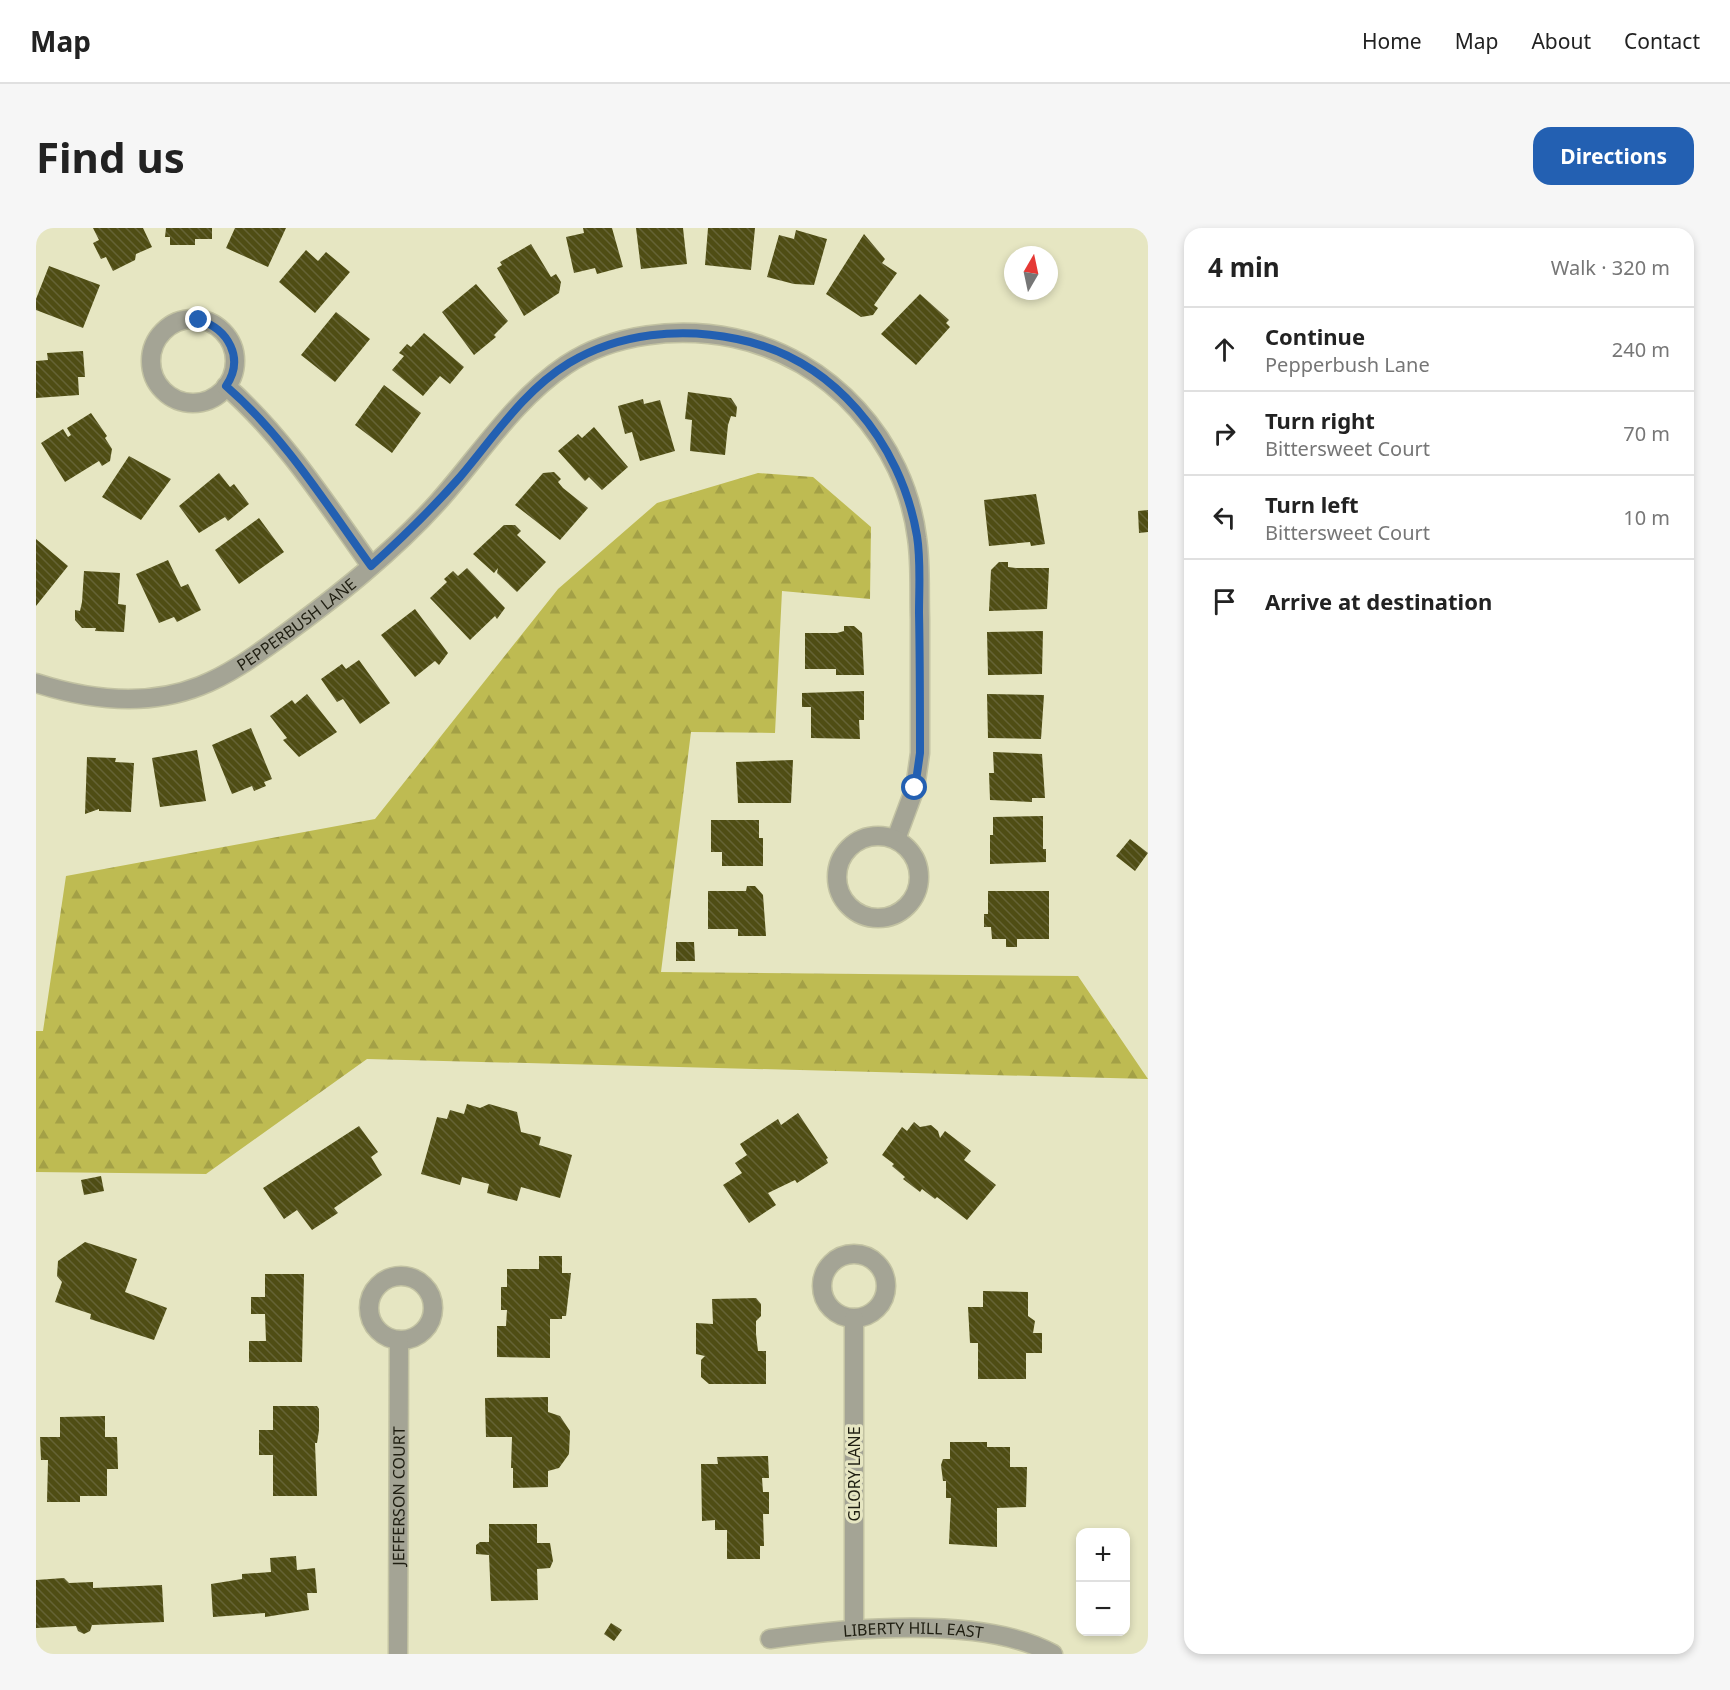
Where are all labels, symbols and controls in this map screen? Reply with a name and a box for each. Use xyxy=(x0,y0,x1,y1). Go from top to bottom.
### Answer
text: Map xyxy=(30,22,91,60)
text: Home xyxy=(1362,27,1422,55)
text: Map xyxy=(1455,27,1498,55)
text: About xyxy=(1531,27,1591,55)
text: Contact xyxy=(1624,27,1700,55)
button: Directions xyxy=(1533,127,1694,185)
text: Find us xyxy=(36,128,185,185)
north arrow xyxy=(1004,246,1058,300)
text: 4 min xyxy=(1208,249,1280,285)
text: Walk · 320 m xyxy=(1551,254,1670,281)
route end xyxy=(185,306,211,332)
text: Continue xyxy=(1265,321,1365,351)
icon: ahead xyxy=(1208,333,1241,366)
text: 240 m xyxy=(1612,336,1670,363)
text: Pepperbush Lane xyxy=(1265,351,1430,378)
text: Turn right xyxy=(1265,405,1375,435)
icon: right xyxy=(1208,417,1241,450)
text: 70 m xyxy=(1623,420,1670,447)
text: Bittersweet Court xyxy=(1265,435,1430,462)
text: Turn left xyxy=(1265,489,1359,519)
icon: left xyxy=(1208,501,1241,534)
text: 10 m xyxy=(1623,504,1670,531)
text: Bittersweet Court xyxy=(1265,519,1430,546)
street label: PEPPERBUSH LANE xyxy=(232,573,361,676)
icon: arrive xyxy=(1208,585,1241,618)
text: Arrive at destination xyxy=(1265,586,1492,616)
route start xyxy=(901,774,927,800)
street label: JEFFERSON COURT xyxy=(387,1426,410,1568)
street label: GLORY LANE xyxy=(843,1426,865,1522)
map controls xyxy=(1076,1528,1130,1636)
button: + xyxy=(1076,1528,1130,1582)
button: − xyxy=(1076,1582,1130,1636)
street label: LIBERTY HILL EAST xyxy=(842,1617,985,1643)

